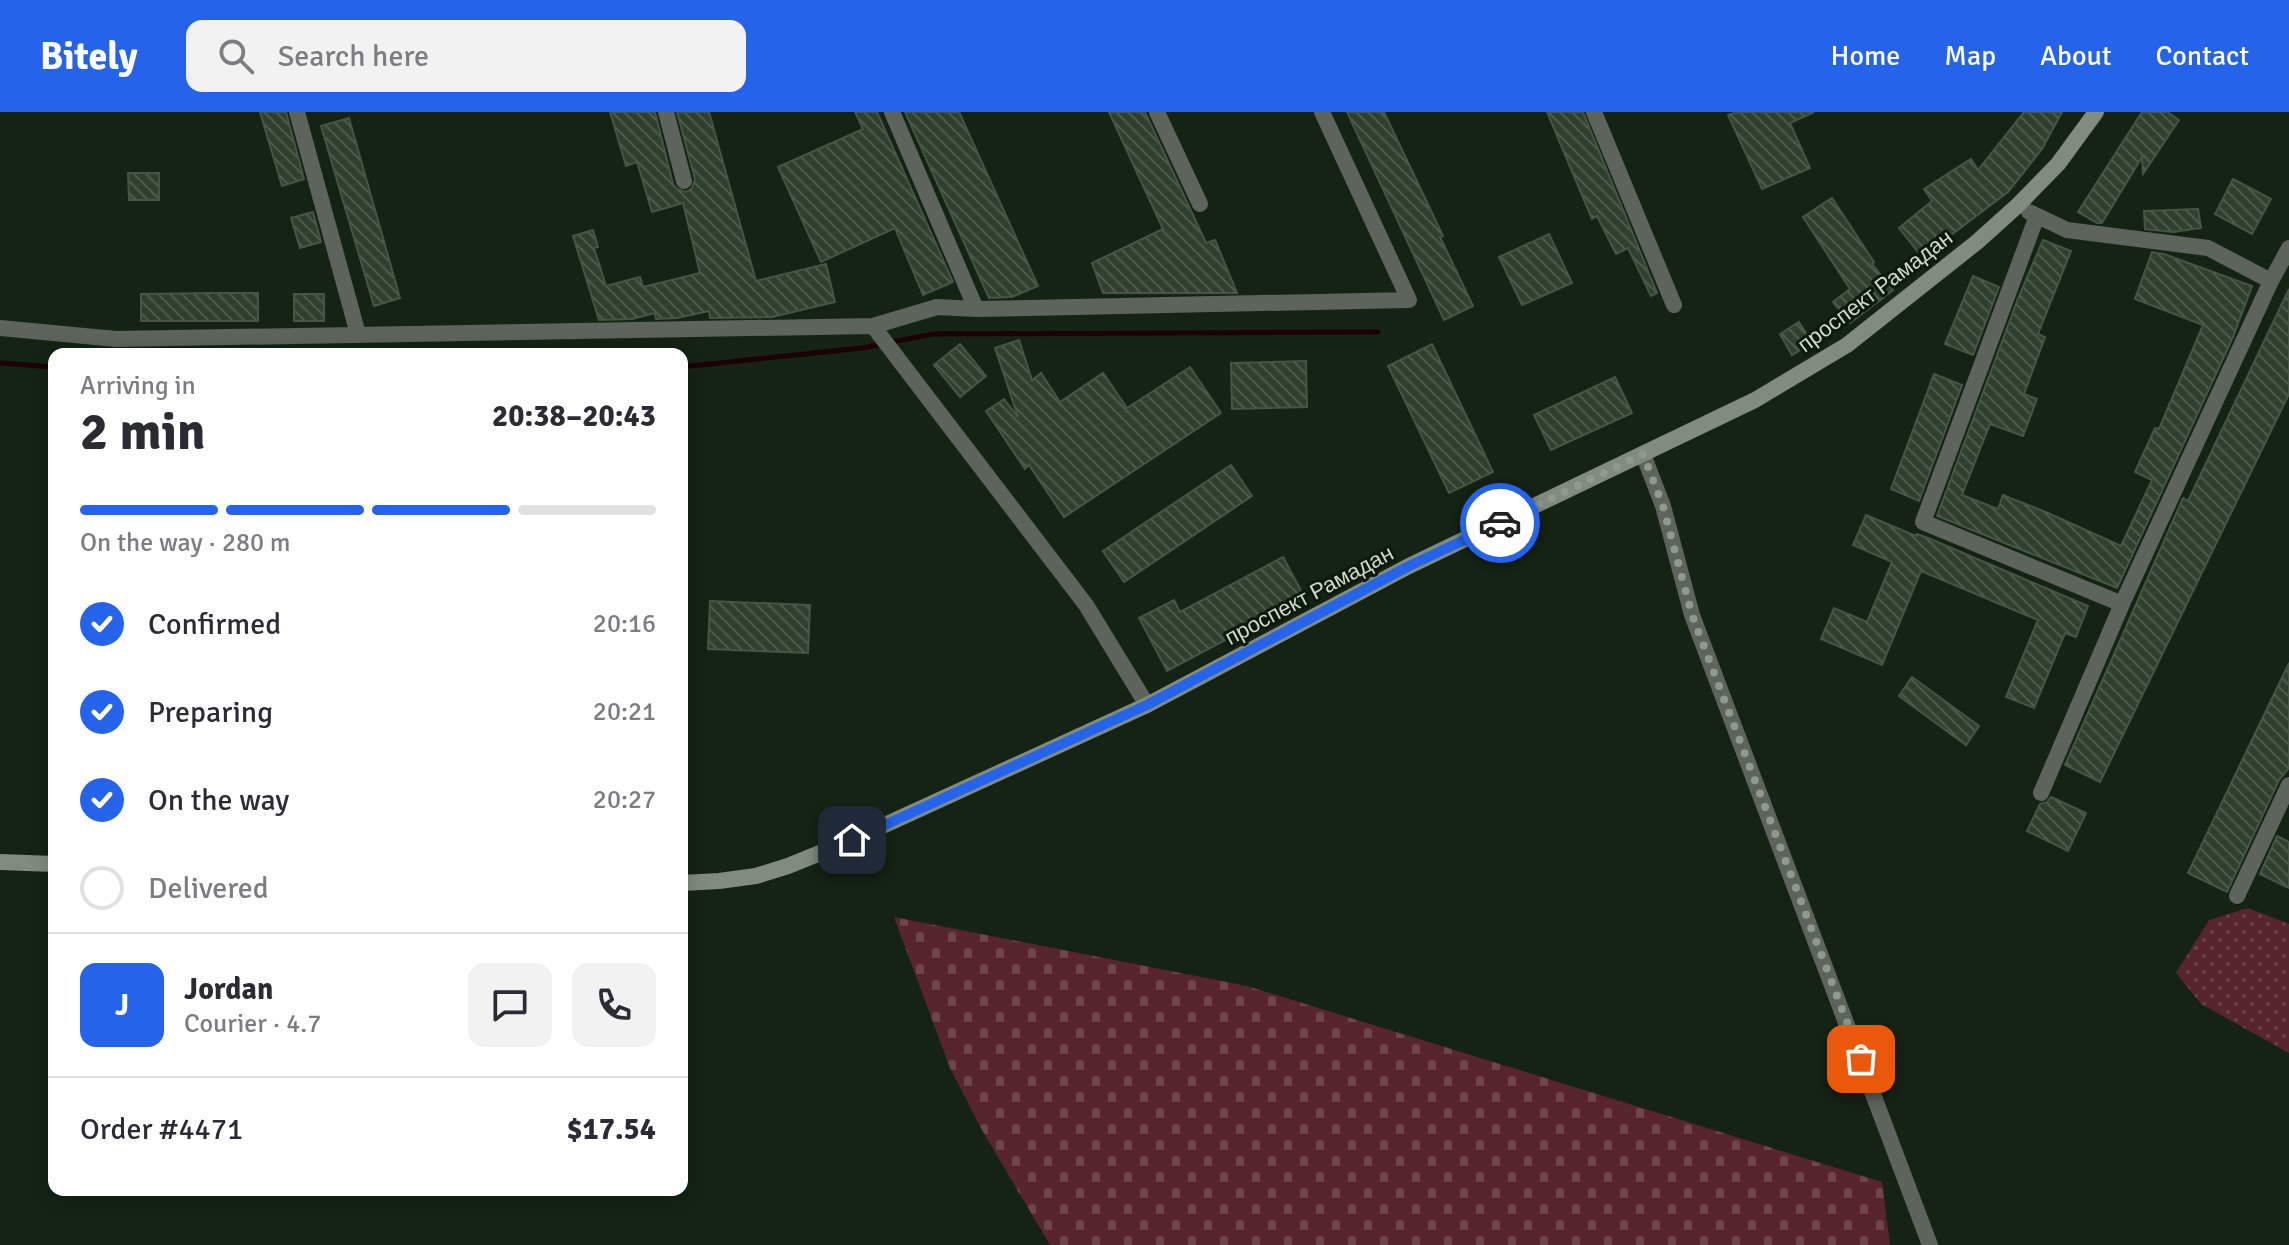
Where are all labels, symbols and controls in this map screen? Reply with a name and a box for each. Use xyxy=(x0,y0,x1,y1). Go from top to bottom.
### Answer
search box xyxy=(186,20,746,92)
text: Bitely xyxy=(40,33,138,80)
icon: search xyxy=(214,34,258,78)
text: Search here xyxy=(278,38,429,75)
text: Home xyxy=(1831,39,1900,73)
text: Map xyxy=(1944,39,1996,73)
text: About xyxy=(2040,39,2112,73)
text: Contact xyxy=(2156,39,2249,73)
street label: проспект Рамадан xyxy=(1792,224,1958,358)
text: Arriving in xyxy=(80,370,196,402)
text: 20:38–20:43 xyxy=(492,398,656,435)
text: 2 min xyxy=(80,400,206,464)
courier xyxy=(1460,483,1540,563)
icon: car xyxy=(1478,501,1522,545)
text: On the way · 280 m xyxy=(80,527,290,559)
street label: проспект Рамадан xyxy=(1220,539,1398,651)
icon: check xyxy=(80,602,124,646)
text: Confirmed xyxy=(148,606,281,643)
text: 20:16 xyxy=(593,608,656,640)
icon: check xyxy=(80,690,124,734)
text: Preparing xyxy=(148,694,273,731)
text: 20:21 xyxy=(593,696,656,728)
icon: check xyxy=(80,778,124,822)
text: On the way xyxy=(148,782,289,819)
text: 20:27 xyxy=(593,784,656,816)
pin xyxy=(818,806,886,874)
icon: home xyxy=(830,818,874,862)
text: Delivered xyxy=(148,870,269,907)
button: chat xyxy=(468,963,552,1047)
button: phone xyxy=(572,963,656,1047)
text: Jordan xyxy=(184,971,273,1008)
text: J xyxy=(115,987,129,1024)
text: Courier · 4.7 xyxy=(184,1008,321,1040)
pin xyxy=(1827,1025,1895,1093)
icon: bag xyxy=(1839,1037,1883,1081)
text: Order #4471 xyxy=(80,1111,243,1148)
text: $17.54 xyxy=(566,1111,656,1148)

